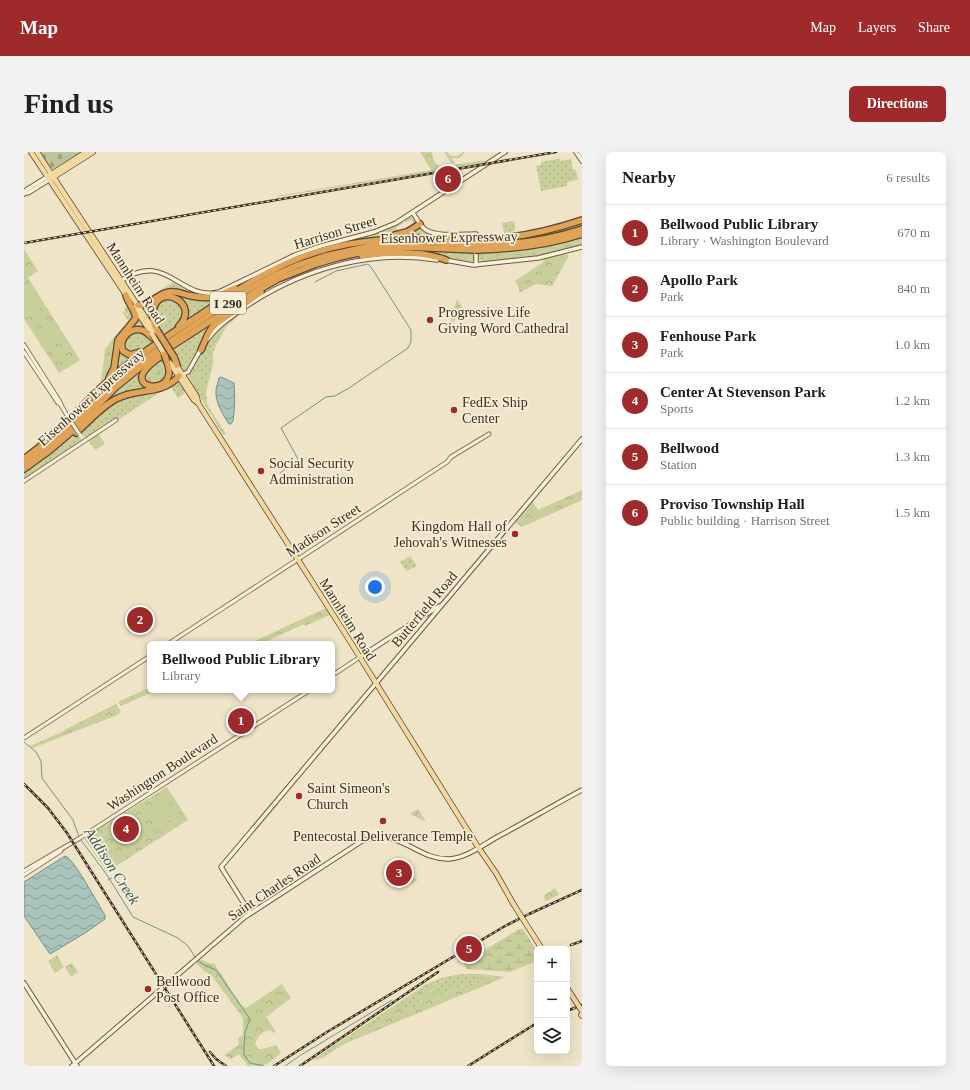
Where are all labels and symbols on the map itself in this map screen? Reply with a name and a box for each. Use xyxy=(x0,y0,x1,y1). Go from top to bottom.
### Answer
pin: 6 xyxy=(435,164,461,194)
street label: Harrison Street xyxy=(292,213,378,252)
street label: Eisenhower Expressway xyxy=(380,229,518,246)
street label: Mannheim Road xyxy=(104,240,167,327)
road number: I 290 xyxy=(210,292,246,314)
place label: Progressive Life Giving Word Cathedral xyxy=(438,305,569,336)
marker: Progressive Life Giving Word Cathedral xyxy=(425,315,435,325)
street label: Eisenhower Expressway xyxy=(35,346,147,449)
place label: FedEx Ship Center xyxy=(462,395,528,426)
marker: FedEx Ship Center xyxy=(449,405,459,415)
place label: Social Security Administration xyxy=(269,456,354,487)
marker: Social Security Administration xyxy=(256,466,266,476)
street label: Madison Street xyxy=(283,501,363,560)
place label: Kingdom Hall of Jehovah's Witnesses xyxy=(394,519,507,550)
marker: Kingdom Hall of Jehovah's Witnesses xyxy=(510,529,520,539)
street label: Butterfield Road xyxy=(389,569,460,650)
street label: Mannheim Road xyxy=(316,576,379,663)
your location xyxy=(365,577,385,597)
pin: 2 xyxy=(127,605,153,635)
pin: 1 xyxy=(228,706,254,736)
street label: Washington Boulevard xyxy=(104,731,220,814)
place label: Saint Simeon's Church xyxy=(307,781,390,812)
marker: Saint Simeon's Church xyxy=(294,791,304,801)
pin: 4 xyxy=(113,814,139,844)
marker: Pentecostal Deliverance Temple xyxy=(378,816,388,826)
water label: Addison Creek xyxy=(81,824,143,908)
place label: Pentecostal Deliverance Temple xyxy=(293,829,473,844)
street label: Saint Charles Road xyxy=(225,851,323,924)
pin: 3 xyxy=(386,858,412,888)
pin: 5 xyxy=(456,934,482,964)
place label: Bellwood Post Office xyxy=(156,974,219,1005)
marker: Bellwood Post Office xyxy=(143,984,153,994)

